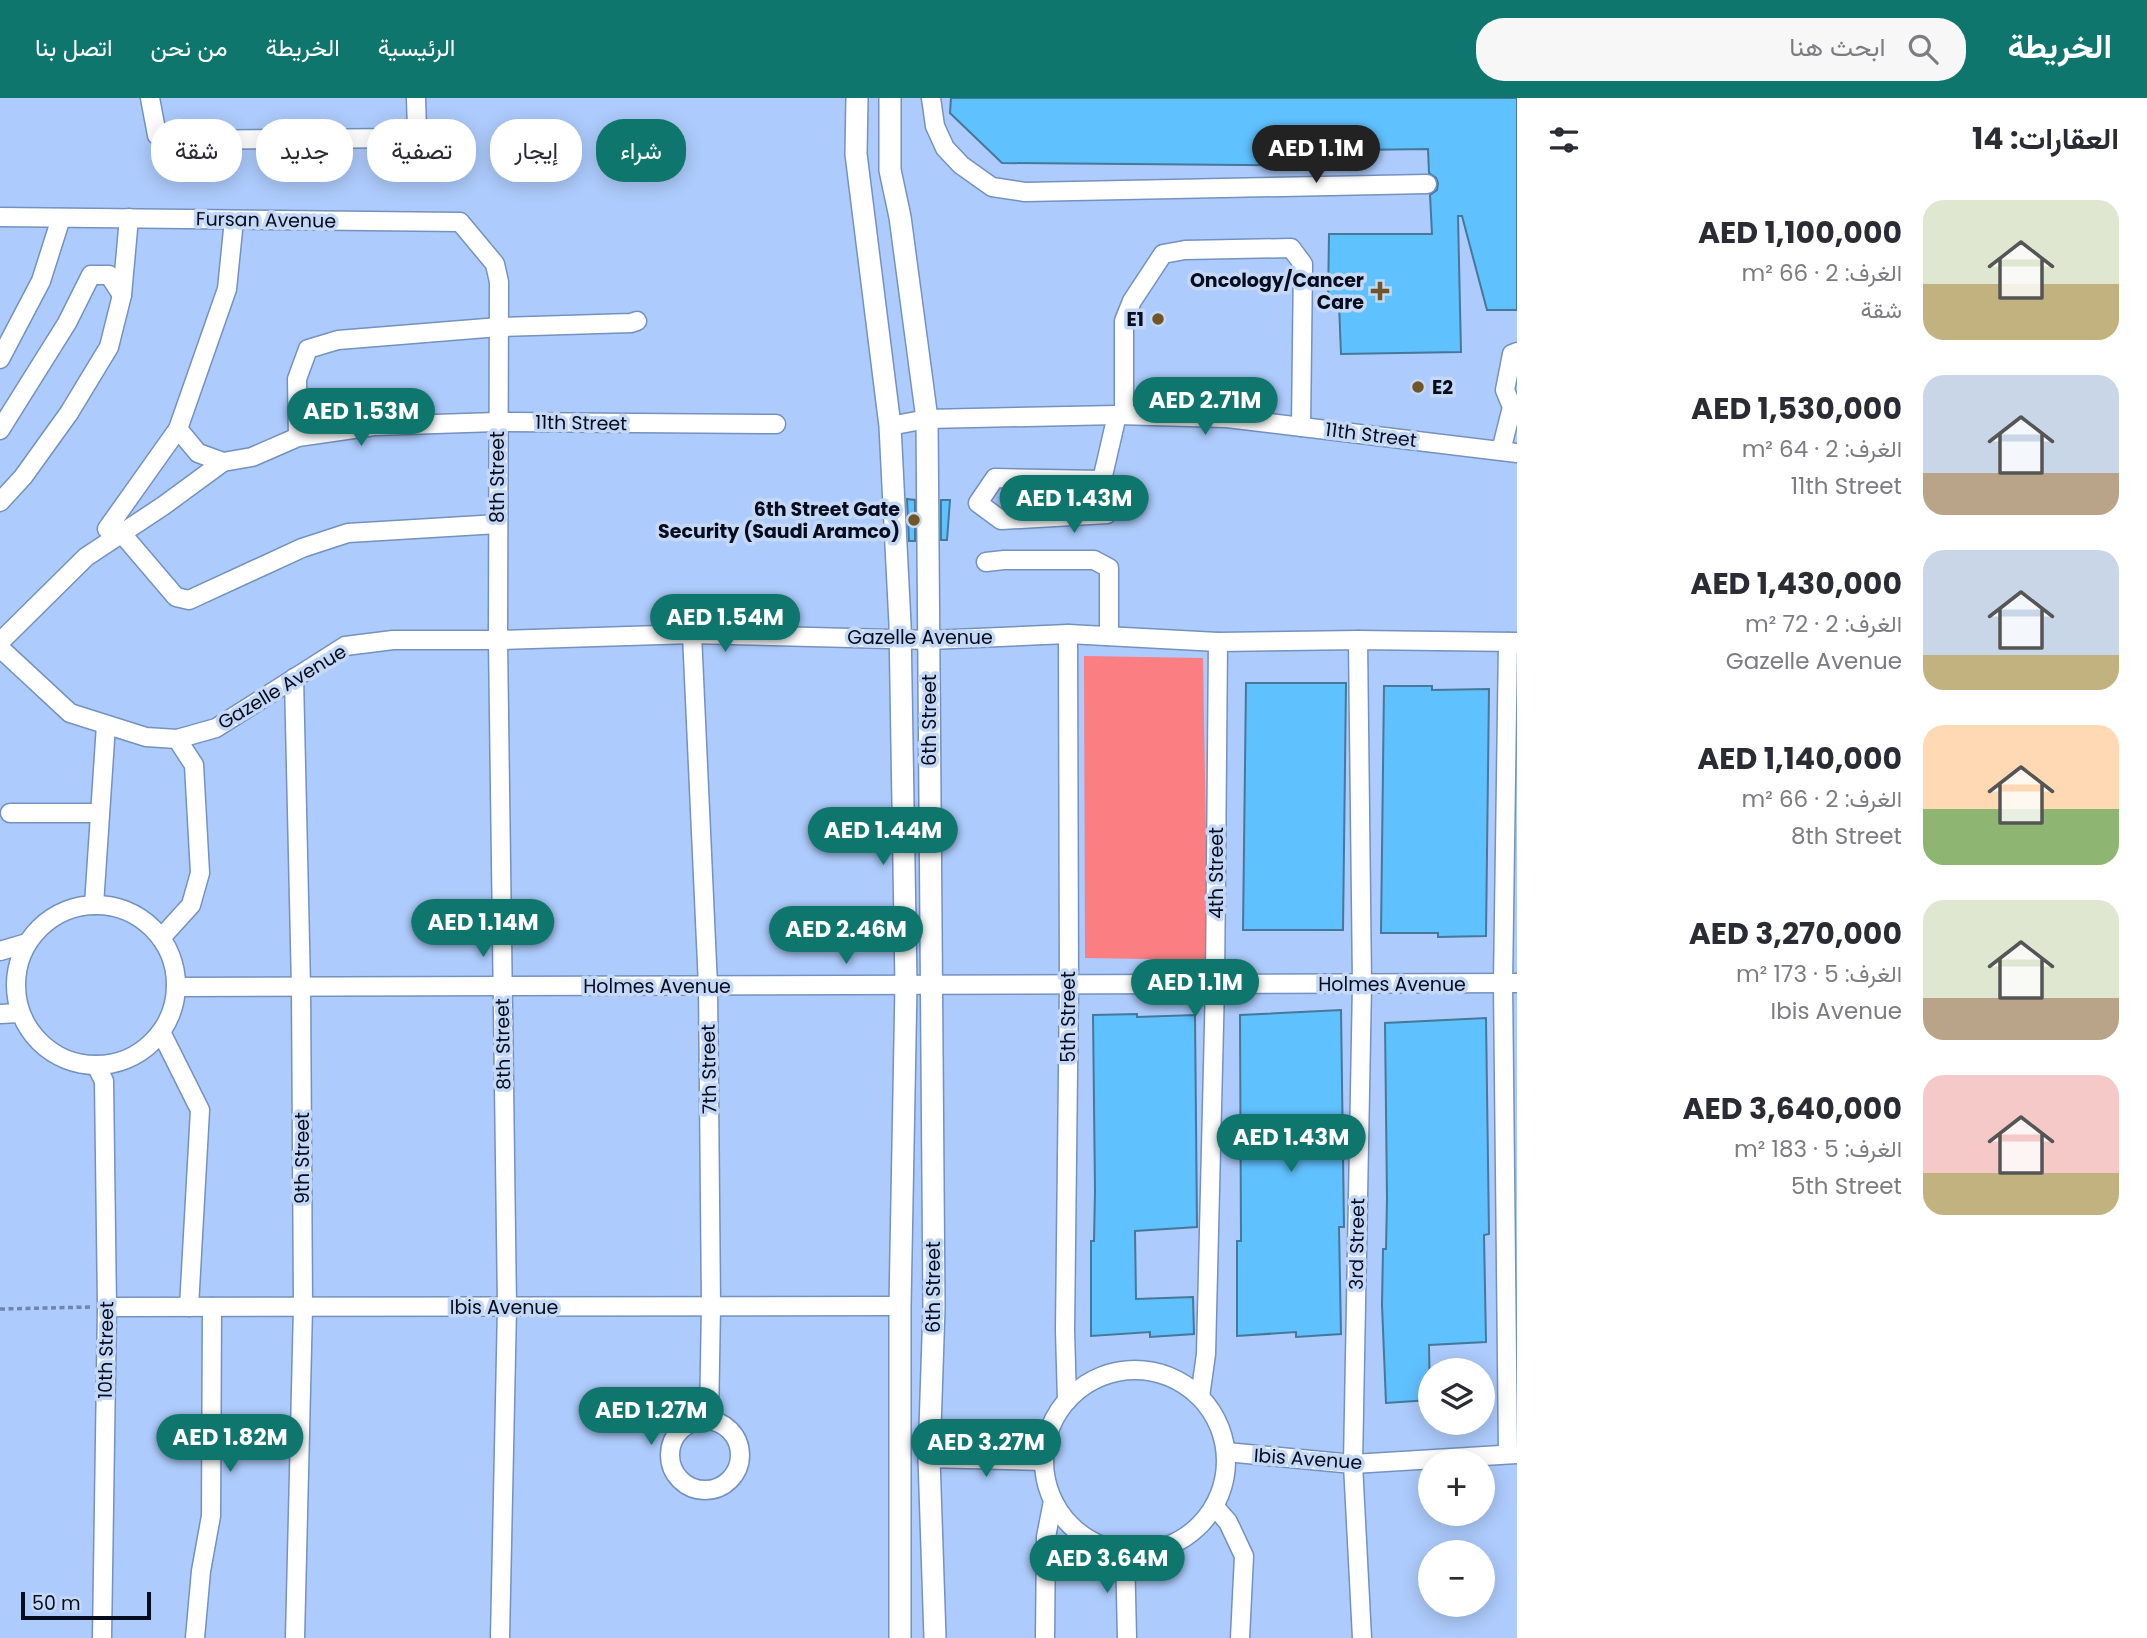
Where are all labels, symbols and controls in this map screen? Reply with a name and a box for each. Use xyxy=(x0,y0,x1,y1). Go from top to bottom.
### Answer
search box xyxy=(1476,18,1966,81)
text: الخريطة xyxy=(2008,23,2112,70)
text: ابحث هنا xyxy=(1789,29,1886,65)
icon: search xyxy=(1904,30,1942,68)
text: اتصل بنا xyxy=(35,31,113,64)
text: من نحن xyxy=(151,31,228,64)
text: الخريطة xyxy=(266,31,340,64)
text: الرئيسية xyxy=(378,31,455,64)
text: العقارات: 14 xyxy=(1972,117,2119,160)
chip: شقة xyxy=(151,119,242,182)
chip: جديد xyxy=(256,119,353,182)
chip: تصفية xyxy=(367,119,476,182)
chip: إيجار xyxy=(490,119,582,182)
chip: شراء xyxy=(596,119,686,182)
icon: filters xyxy=(1545,121,1583,159)
pin: AED 1.1M xyxy=(1244,126,1388,185)
text: AED 1.1M xyxy=(1268,132,1364,164)
street label: Fursan Avenue xyxy=(196,205,336,235)
text: AED 1,100,000 xyxy=(1698,211,1902,254)
icon: home xyxy=(1979,228,2063,312)
text: الغرف: 2 · 66 m² xyxy=(1742,257,1902,289)
place label: Oncology/Cancer Care xyxy=(1190,267,1364,316)
marker: Oncology/Cancer Care xyxy=(1370,281,1390,301)
text: شقة xyxy=(1860,294,1902,326)
place label: E1 xyxy=(1127,306,1144,333)
marker: E1 xyxy=(1150,311,1166,327)
place label: E2 xyxy=(1432,374,1453,401)
pin: AED 2.71M xyxy=(1125,378,1285,437)
marker: E2 xyxy=(1410,379,1426,395)
text: AED 2.71M xyxy=(1149,384,1261,416)
text: AED 1,530,000 xyxy=(1691,387,1902,430)
pin: AED 1.53M xyxy=(281,388,441,448)
text: AED 1.53M xyxy=(303,395,419,427)
icon: home xyxy=(1979,403,2063,487)
street label: 11th Street xyxy=(535,409,627,437)
street label: 11th Street xyxy=(1324,416,1418,454)
street label: 8th Street xyxy=(484,431,511,523)
text: الغرف: 2 · 64 m² xyxy=(1742,433,1902,465)
text: 11th Street xyxy=(1791,470,1902,502)
pin: AED 1.43M xyxy=(994,476,1154,535)
text: AED 1.43M xyxy=(1016,482,1132,514)
place label: 6th Street Gate Security (Saudi Aramco) xyxy=(658,496,900,545)
marker: 6th Street Gate Security (Saudi Aramco) xyxy=(906,512,922,528)
text: AED 1,430,000 xyxy=(1690,562,1902,605)
icon: home xyxy=(1979,578,2063,662)
pin: AED 1.54M xyxy=(645,594,805,654)
text: AED 1.54M xyxy=(666,601,784,633)
text: الغرف: 2 · 72 m² xyxy=(1745,608,1902,640)
street label: Gazelle Avenue xyxy=(847,624,993,651)
street label: Gazelle Avenue xyxy=(213,638,351,736)
text: Gazelle Avenue xyxy=(1726,645,1902,677)
street label: 6th Street xyxy=(916,674,943,766)
text: AED 1,140,000 xyxy=(1697,737,1902,780)
icon: home xyxy=(1979,753,2063,837)
text: الغرف: 2 · 66 m² xyxy=(1742,783,1902,815)
pin: AED 1.44M xyxy=(803,808,963,867)
text: AED 1.44M xyxy=(824,814,942,846)
text: 8th Street xyxy=(1791,820,1902,852)
street label: 4th Street xyxy=(1203,827,1230,919)
pin: AED 1.14M xyxy=(403,900,563,959)
text: AED 1.14M xyxy=(427,906,539,938)
pin: AED 2.46M xyxy=(766,906,926,966)
text: AED 3,270,000 xyxy=(1689,912,1902,955)
text: AED 2.46M xyxy=(785,913,907,945)
icon: home xyxy=(1979,928,2063,1012)
text: الغرف: 5 · 173 m² xyxy=(1736,958,1902,990)
pin: AED 1.1M xyxy=(1123,960,1267,1019)
text: AED 1.1M xyxy=(1147,966,1243,998)
street label: 5th Street xyxy=(1055,971,1082,1063)
street label: Holmes Avenue xyxy=(1318,971,1466,998)
street label: Holmes Avenue xyxy=(583,973,731,1000)
text: Ibis Avenue xyxy=(1771,995,1902,1027)
street label: 8th Street xyxy=(489,998,517,1090)
street label: 7th Street xyxy=(695,1024,723,1114)
text: AED 3,640,000 xyxy=(1682,1087,1902,1130)
icon: home xyxy=(1979,1103,2063,1187)
street label: 9th Street xyxy=(289,1112,316,1204)
pin: AED 1.43M xyxy=(1211,1114,1371,1174)
text: AED 1.43M xyxy=(1233,1121,1349,1153)
text: الغرف: 5 · 183 m² xyxy=(1734,1133,1902,1165)
text: 5th Street xyxy=(1791,1170,1902,1202)
street label: 3rd Street xyxy=(1343,1198,1371,1290)
street label: 6th Street xyxy=(920,1241,947,1333)
street label: Ibis Avenue xyxy=(450,1294,558,1321)
street label: 10th Street xyxy=(92,1301,120,1399)
map controls xyxy=(1418,1358,1495,1617)
button: layers xyxy=(1418,1358,1495,1435)
pin: AED 1.27M xyxy=(571,1388,731,1447)
text: AED 1.27M xyxy=(595,1394,707,1426)
pin: AED 1.82M xyxy=(150,1414,310,1474)
pin: AED 3.27M xyxy=(906,1420,1066,1479)
text: AED 1.82M xyxy=(172,1421,288,1453)
text: AED 3.27M xyxy=(927,1426,1045,1458)
street label: Ibis Avenue xyxy=(1253,1442,1363,1476)
button: + xyxy=(1418,1449,1495,1526)
pin: AED 3.64M xyxy=(1027,1536,1187,1595)
button: − xyxy=(1418,1540,1495,1617)
text: AED 3.64M xyxy=(1046,1542,1168,1574)
scale bar xyxy=(21,1589,150,1621)
text: 50 m xyxy=(32,1590,81,1617)

